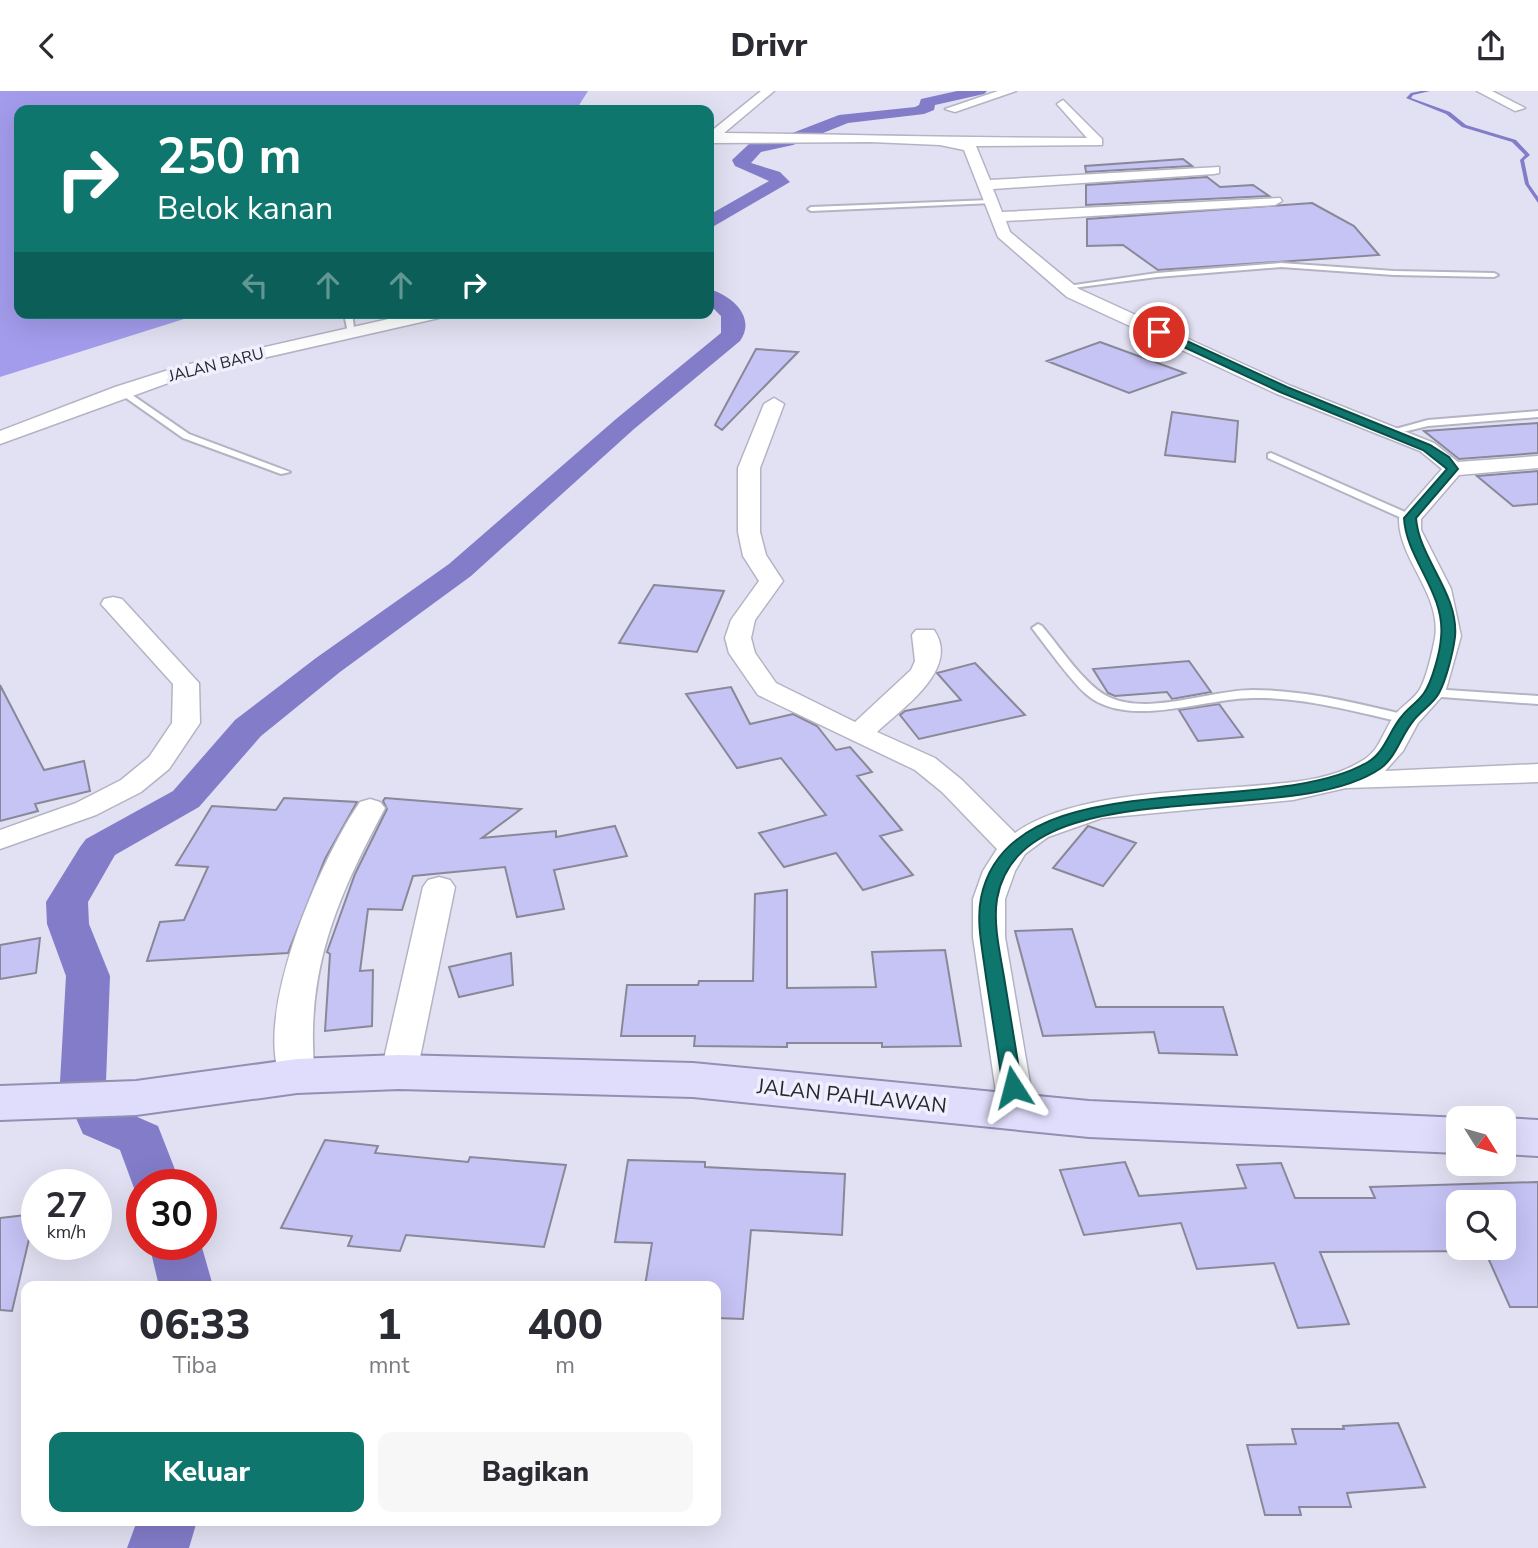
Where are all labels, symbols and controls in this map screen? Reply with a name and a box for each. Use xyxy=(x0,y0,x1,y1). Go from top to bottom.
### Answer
text: Drivr xyxy=(731,24,807,67)
icon: back xyxy=(28,27,66,65)
icon: share xyxy=(1472,27,1510,65)
text: 250 m xyxy=(157,123,301,190)
icon: right xyxy=(42,133,133,224)
text: Belok kanan xyxy=(157,187,333,230)
icon: left xyxy=(236,266,274,304)
icon: ahead xyxy=(309,266,347,304)
icon: ahead xyxy=(382,266,420,304)
icon: right xyxy=(455,266,493,304)
pin xyxy=(1129,302,1189,362)
icon: arrive xyxy=(1140,313,1178,351)
street label: JALAN BARU xyxy=(165,342,266,388)
position arrow xyxy=(976,1050,1050,1124)
street label: JALAN PAHLAWAN xyxy=(755,1072,948,1120)
north arrow xyxy=(1446,1106,1516,1176)
map controls xyxy=(1446,1106,1516,1260)
speed limit sign: 30 xyxy=(126,1169,217,1260)
text: 27 xyxy=(45,1182,88,1229)
button: search xyxy=(1446,1190,1516,1260)
text: km/h xyxy=(47,1220,86,1244)
text: 06:33 xyxy=(139,1297,251,1354)
text: 1 xyxy=(376,1297,402,1354)
text: 400 xyxy=(527,1297,603,1354)
text: Tiba xyxy=(172,1350,217,1381)
text: mnt xyxy=(369,1350,409,1381)
text: m xyxy=(555,1350,575,1381)
button: Keluar xyxy=(49,1432,364,1512)
button: Bagikan xyxy=(378,1432,693,1512)

